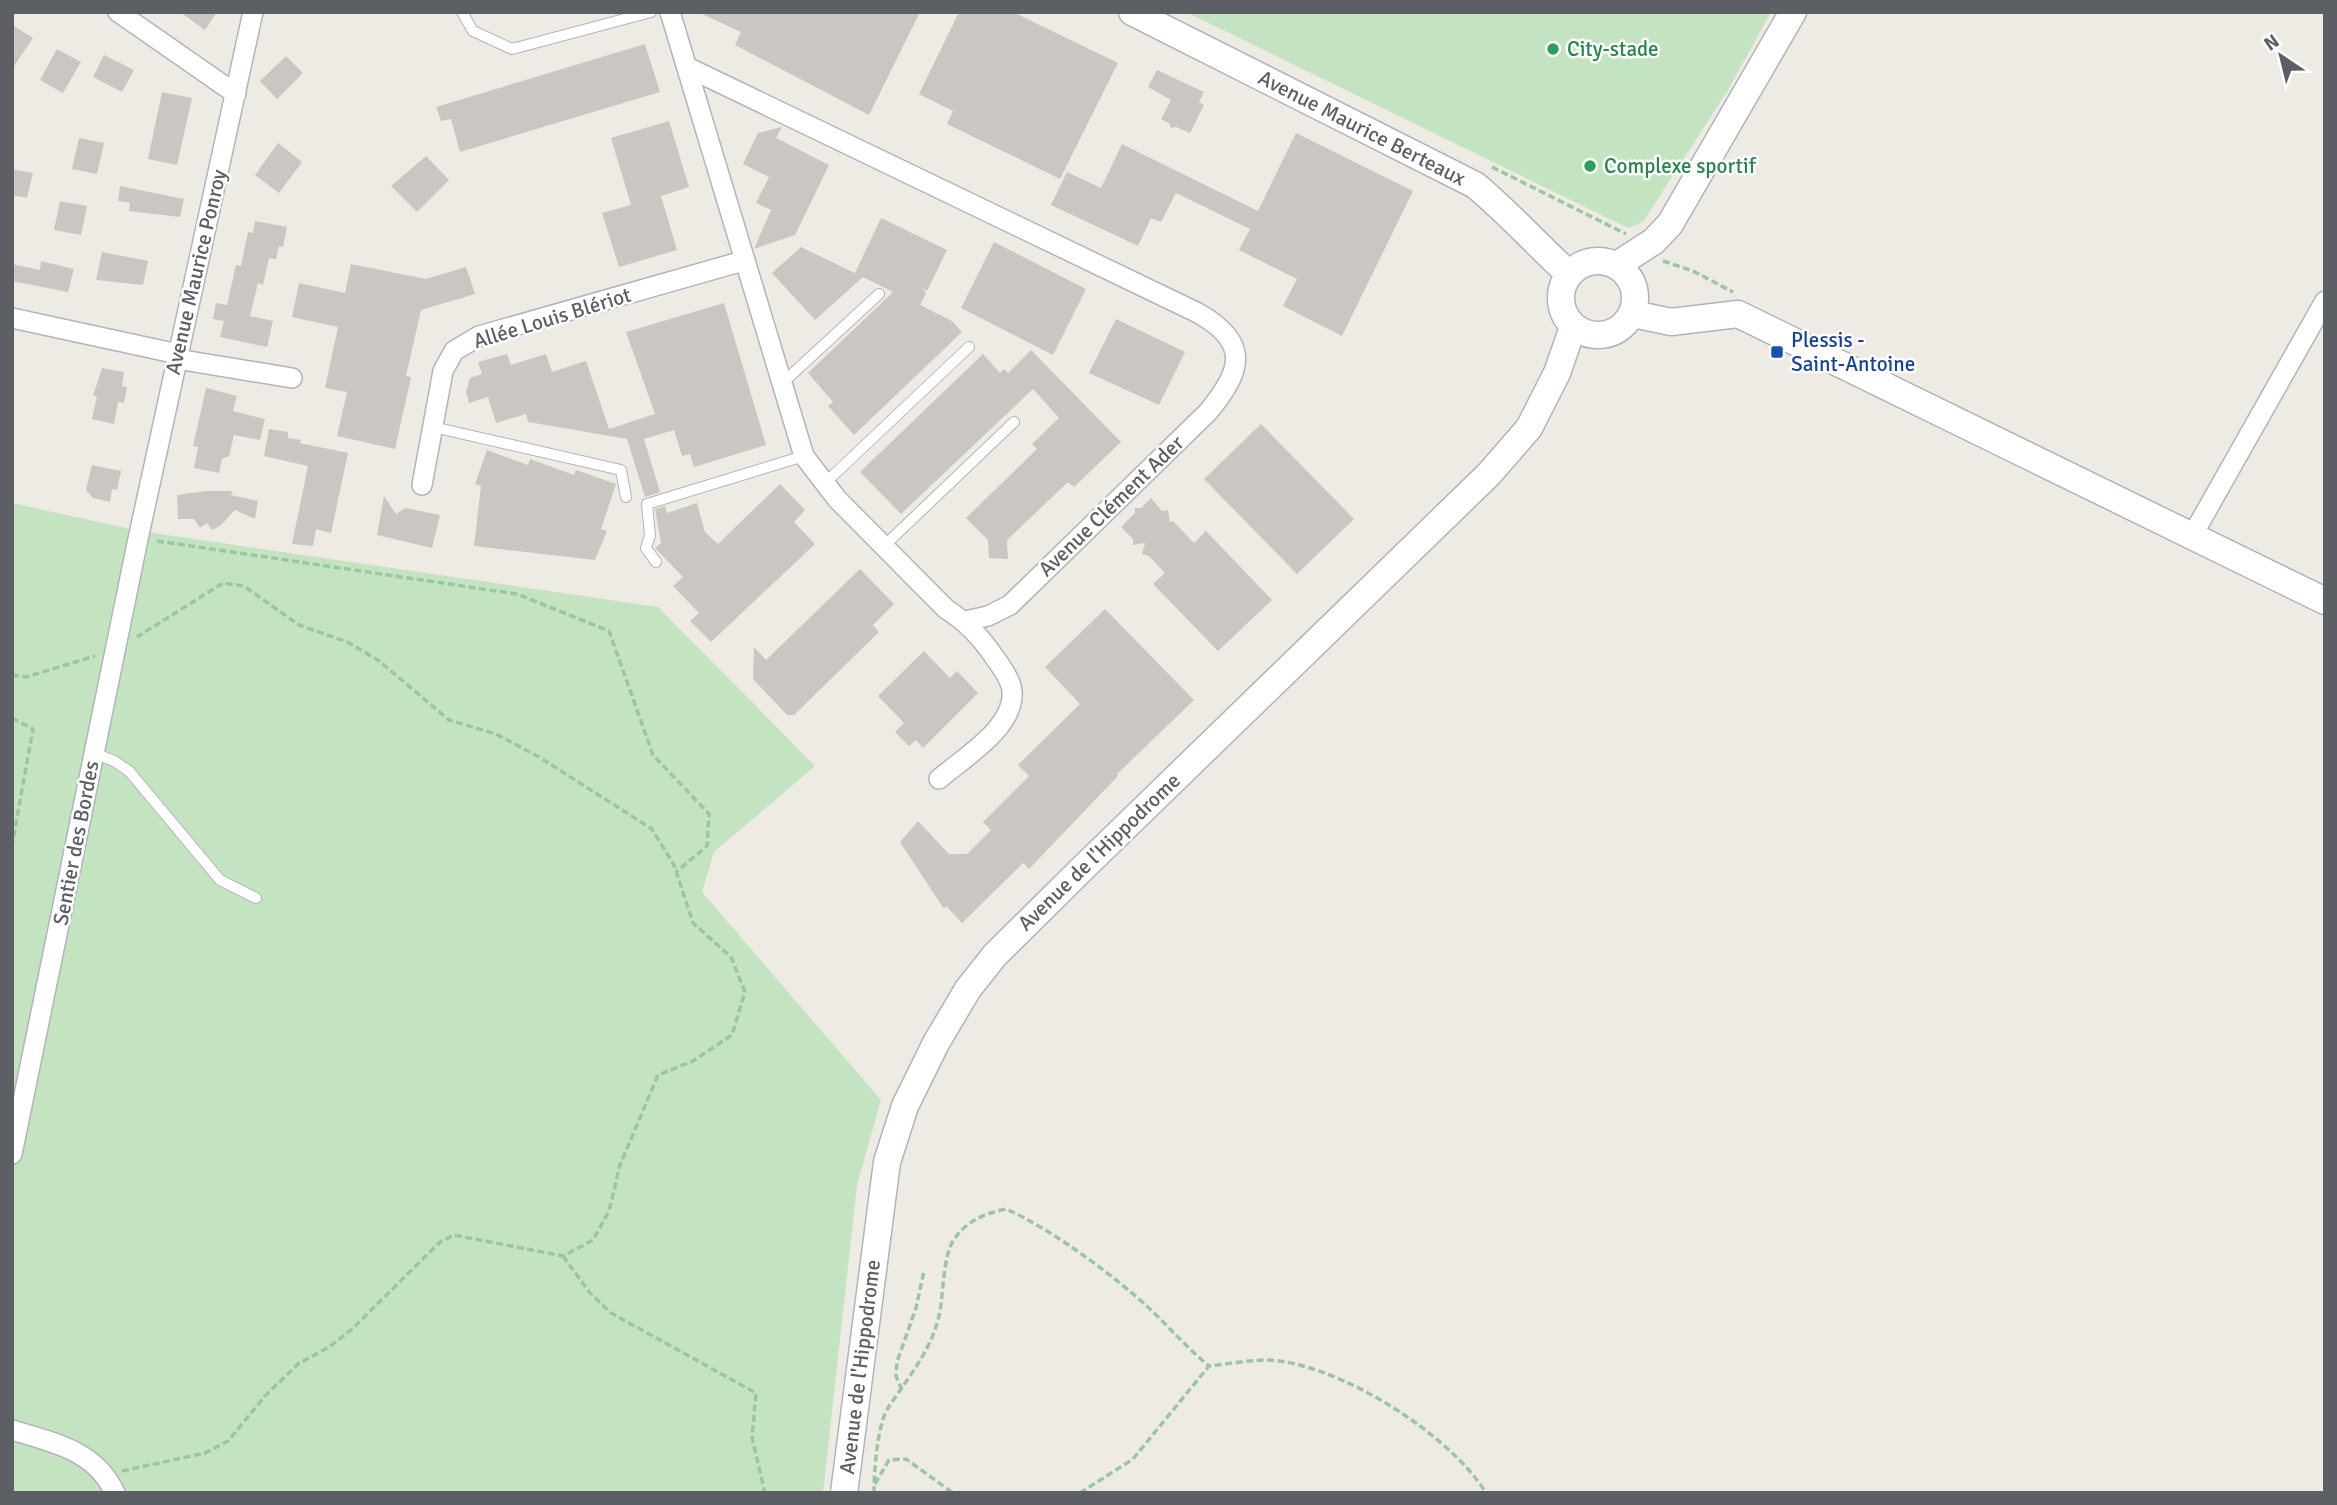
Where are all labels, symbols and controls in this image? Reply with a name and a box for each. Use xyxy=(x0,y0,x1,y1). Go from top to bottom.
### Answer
north arrow xyxy=(2246,21,2316,91)
text: N xyxy=(2260,29,2284,57)
place label: City-stade xyxy=(1567,36,1659,62)
marker: City-stade xyxy=(1545,41,1561,57)
street label: Avenue Maurice Berteaux xyxy=(1254,64,1470,192)
place label: Complexe sportif xyxy=(1604,153,1757,179)
marker: Complexe sportif xyxy=(1582,158,1598,174)
street label: Avenue Maurice Ponroy xyxy=(160,167,232,377)
street label: Allée Louis Blériot xyxy=(470,282,634,354)
place label: Plessis - Saint-Antoine xyxy=(1791,327,1915,377)
marker: Plessis - Saint-Antoine xyxy=(1769,344,1785,360)
street label: Avenue Clément Ader xyxy=(1033,430,1189,582)
street label: Sentier des Bordes xyxy=(47,758,105,928)
street label: Avenue de l'Hippodrome xyxy=(1012,768,1186,936)
street label: Avenue de l'Hippodrome xyxy=(834,1258,886,1476)

